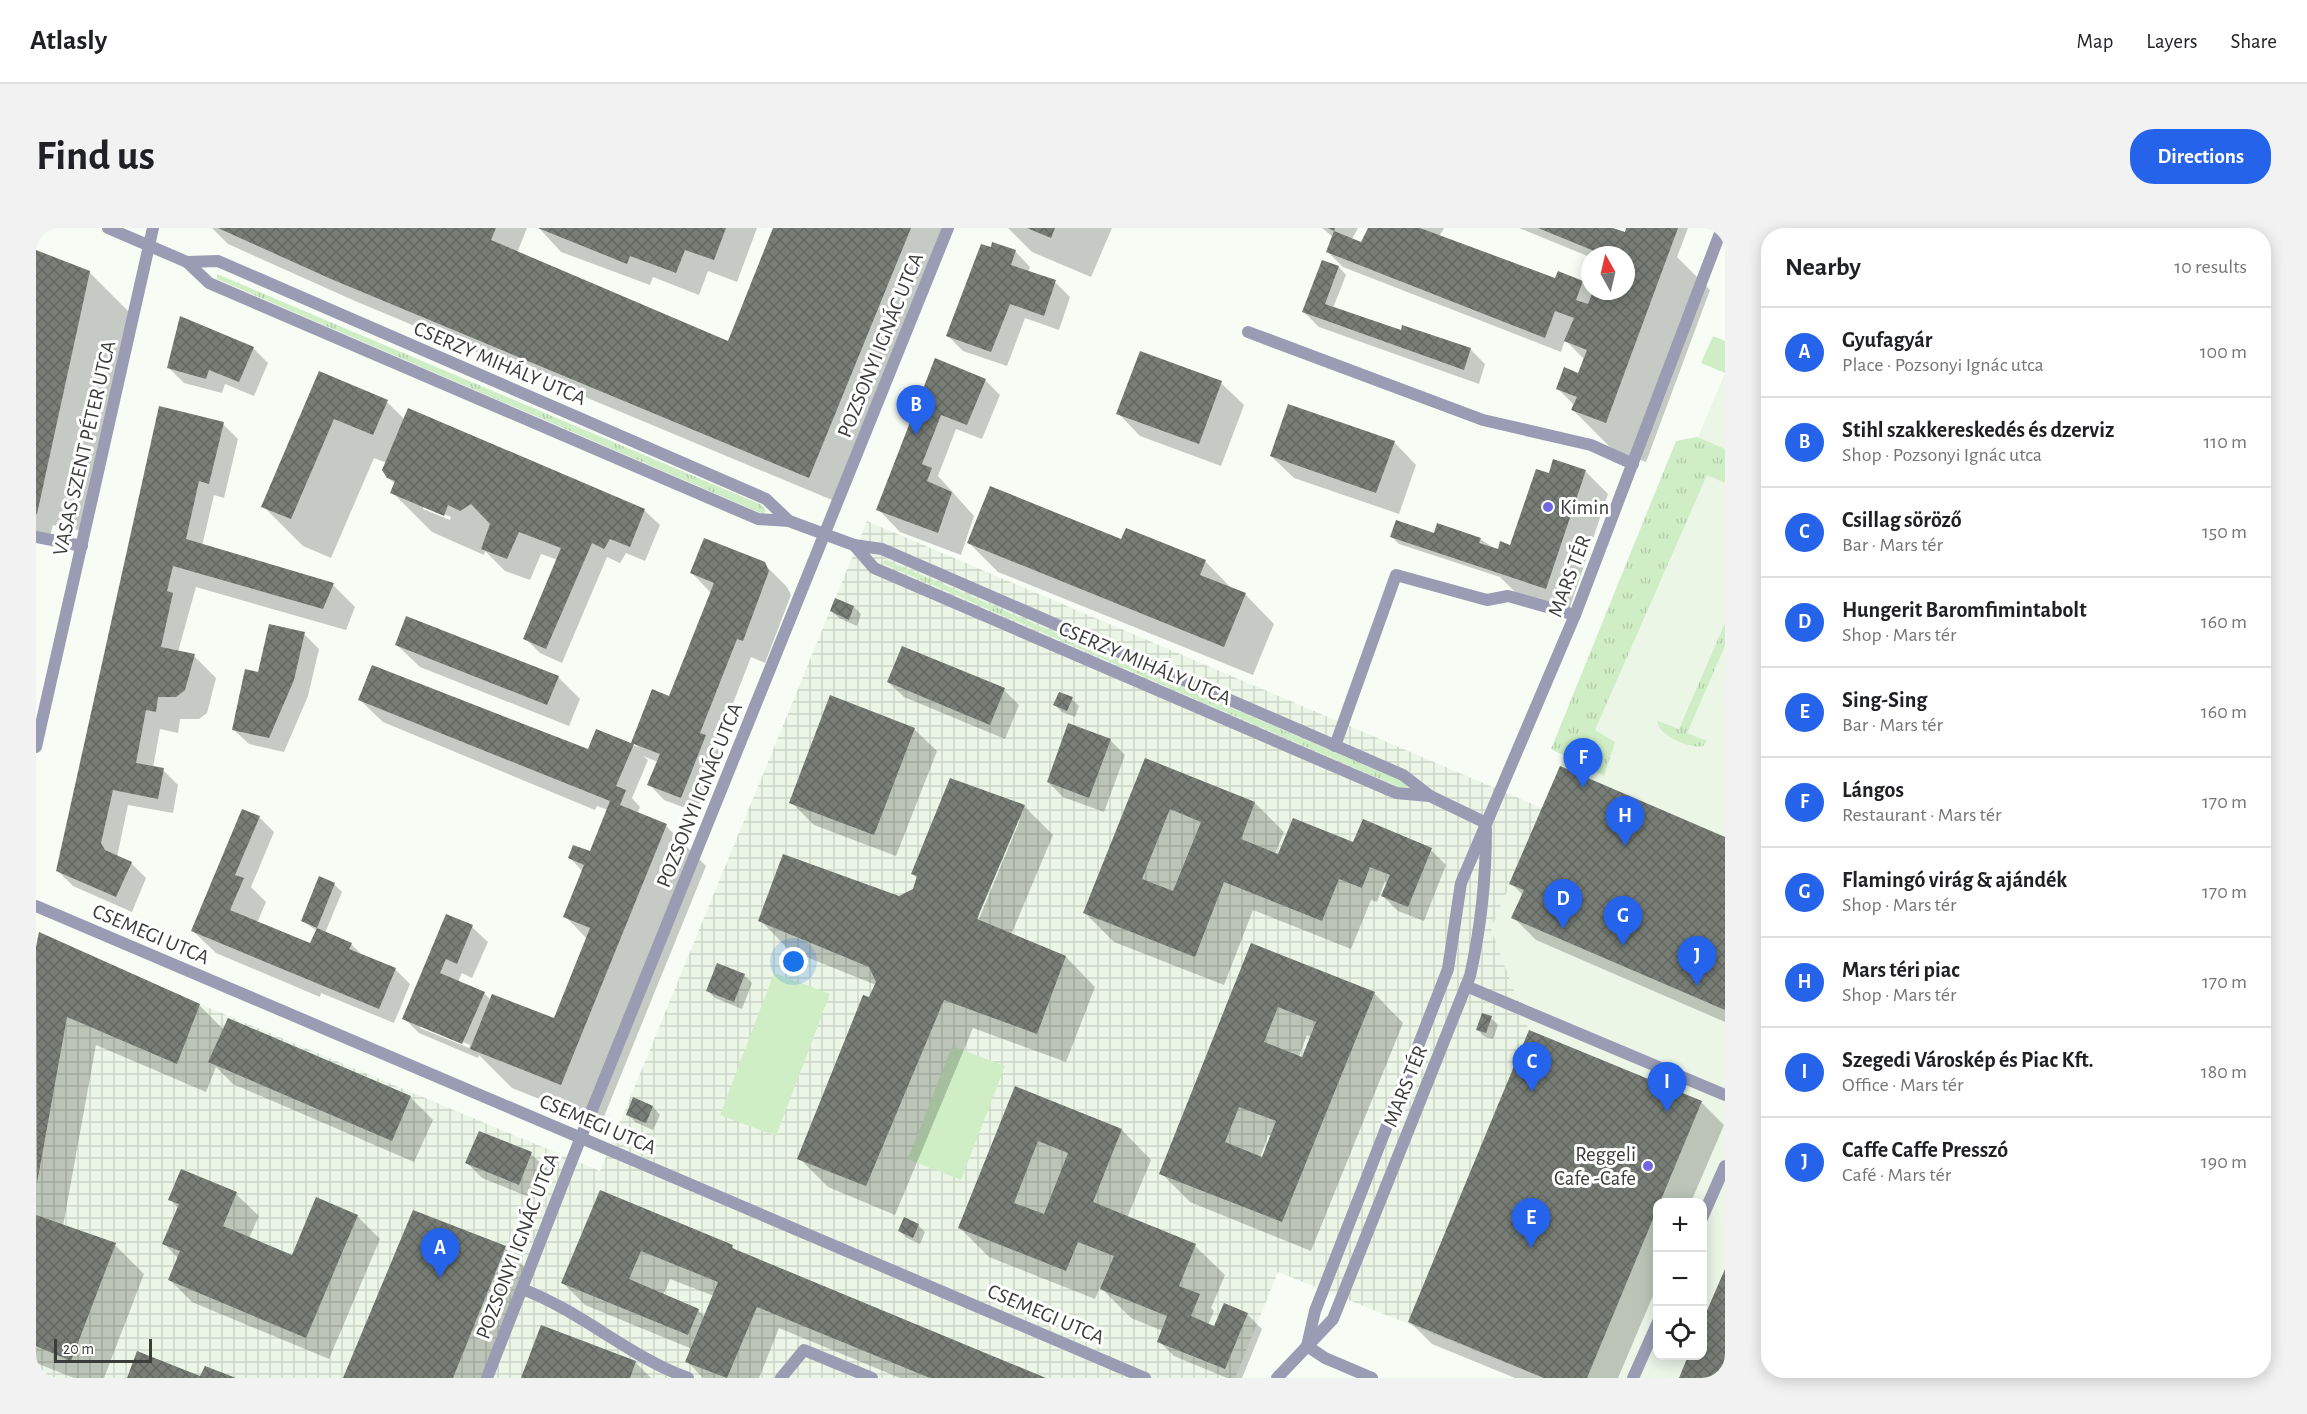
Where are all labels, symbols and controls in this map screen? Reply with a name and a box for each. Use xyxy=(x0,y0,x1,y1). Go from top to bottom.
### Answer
text: Atlasly xyxy=(30,27,107,55)
text: Map xyxy=(2077,31,2113,52)
text: Layers xyxy=(2146,31,2197,52)
text: Share xyxy=(2230,31,2277,52)
button: Directions xyxy=(2130,129,2271,184)
text: Find us xyxy=(36,135,155,177)
north arrow xyxy=(1581,246,1635,300)
street label: POZSONYI IGNÁC UTCA xyxy=(832,249,927,441)
text: Nearby xyxy=(1785,254,1861,280)
text: 10 results xyxy=(2174,257,2247,277)
street label: CSERZY MIHÁLY UTCA xyxy=(411,316,590,409)
text: Gyufagyár xyxy=(1842,329,1932,351)
street label: VASAS SZENT PÉTER UTCA xyxy=(48,338,119,558)
text: A xyxy=(1799,342,1811,362)
text: 100 m xyxy=(2200,342,2247,362)
text: Place · Pozsonyi Ignác utca xyxy=(1842,355,2044,375)
pin: B xyxy=(896,386,936,435)
text: Stihl szakkereskedés és dzerviz xyxy=(1842,419,2114,441)
text: B xyxy=(1799,432,1810,452)
text: 110 m xyxy=(2203,432,2247,452)
text: Shop · Pozsonyi Ignác utca xyxy=(1842,445,2042,465)
place label: Kimin xyxy=(1560,497,1609,518)
marker: Kimin xyxy=(1541,500,1555,514)
text: Csillag söröző xyxy=(1842,509,1962,531)
text: C xyxy=(1799,522,1810,542)
text: 150 m xyxy=(2202,522,2247,542)
street label: MARS TÉR xyxy=(1542,532,1595,620)
text: Bar · Mars tér xyxy=(1842,535,1943,555)
text: Hungerit Baromfimintabolt xyxy=(1842,599,2087,621)
text: D xyxy=(1798,612,1811,632)
text: 160 m xyxy=(2201,612,2247,632)
street label: CSERZY MIHÁLY UTCA xyxy=(1056,616,1235,709)
text: Shop · Mars tér xyxy=(1842,625,1956,645)
text: Sing-Sing xyxy=(1842,689,1927,711)
street label: POZSONYI IGNÁC UTCA xyxy=(651,699,746,891)
text: E xyxy=(1799,702,1810,722)
text: 160 m xyxy=(2201,702,2247,722)
text: Bar · Mars tér xyxy=(1842,715,1943,735)
pin: F xyxy=(1564,738,1602,788)
text: Lángos xyxy=(1842,779,1904,801)
text: F xyxy=(1800,792,1809,812)
text: 170 m xyxy=(2202,792,2247,812)
pin: H xyxy=(1606,796,1644,846)
text: Restaurant · Mars tér xyxy=(1842,805,2001,825)
text: Flamingó virág & ajándék xyxy=(1842,869,2067,891)
pin: D xyxy=(1544,880,1582,929)
text: G xyxy=(1799,882,1810,902)
text: 170 m xyxy=(2202,882,2247,902)
text: Shop · Mars tér xyxy=(1842,895,1956,915)
pin: G xyxy=(1604,896,1642,946)
street label: CSEMEGI UTCA xyxy=(89,900,212,968)
pin: J xyxy=(1678,936,1716,986)
your location xyxy=(779,947,808,976)
text: Mars téri piac xyxy=(1842,959,1960,981)
text: H xyxy=(1798,972,1811,992)
text: 170 m xyxy=(2202,972,2247,992)
text: Shop · Mars tér xyxy=(1842,985,1956,1005)
street label: MARS TÉR xyxy=(1378,1042,1431,1130)
pin: C xyxy=(1512,1042,1552,1092)
text: Szegedi Városkép és Piac Kft. xyxy=(1842,1049,2093,1071)
pin: I xyxy=(1648,1062,1686,1112)
text: I xyxy=(1802,1062,1807,1082)
text: 180 m xyxy=(2201,1062,2247,1082)
text: Office · Mars tér xyxy=(1842,1075,1964,1095)
street label: CSEMEGI UTCA xyxy=(536,1090,659,1158)
text: Caffe Caffe Presszó xyxy=(1842,1139,2008,1161)
place label: Reggeli Cafe -Cafe xyxy=(1554,1144,1636,1189)
street label: POZSONYI IGNÁC UTCA xyxy=(470,1150,563,1342)
text: J xyxy=(1801,1152,1808,1172)
text: 190 m xyxy=(2201,1152,2247,1172)
marker: Reggeli Cafe -Cafe xyxy=(1641,1159,1655,1173)
text: Café · Mars tér xyxy=(1842,1165,1951,1185)
pin: E xyxy=(1512,1198,1550,1248)
map controls xyxy=(1653,1198,1707,1360)
button: + xyxy=(1653,1198,1707,1252)
pin: A xyxy=(420,1228,460,1278)
button: − xyxy=(1653,1252,1707,1306)
street label: CSEMEGI UTCA xyxy=(984,1280,1107,1348)
button: locate xyxy=(1653,1306,1707,1360)
scale bar xyxy=(54,1336,152,1364)
text: 20 m xyxy=(63,1341,94,1357)

